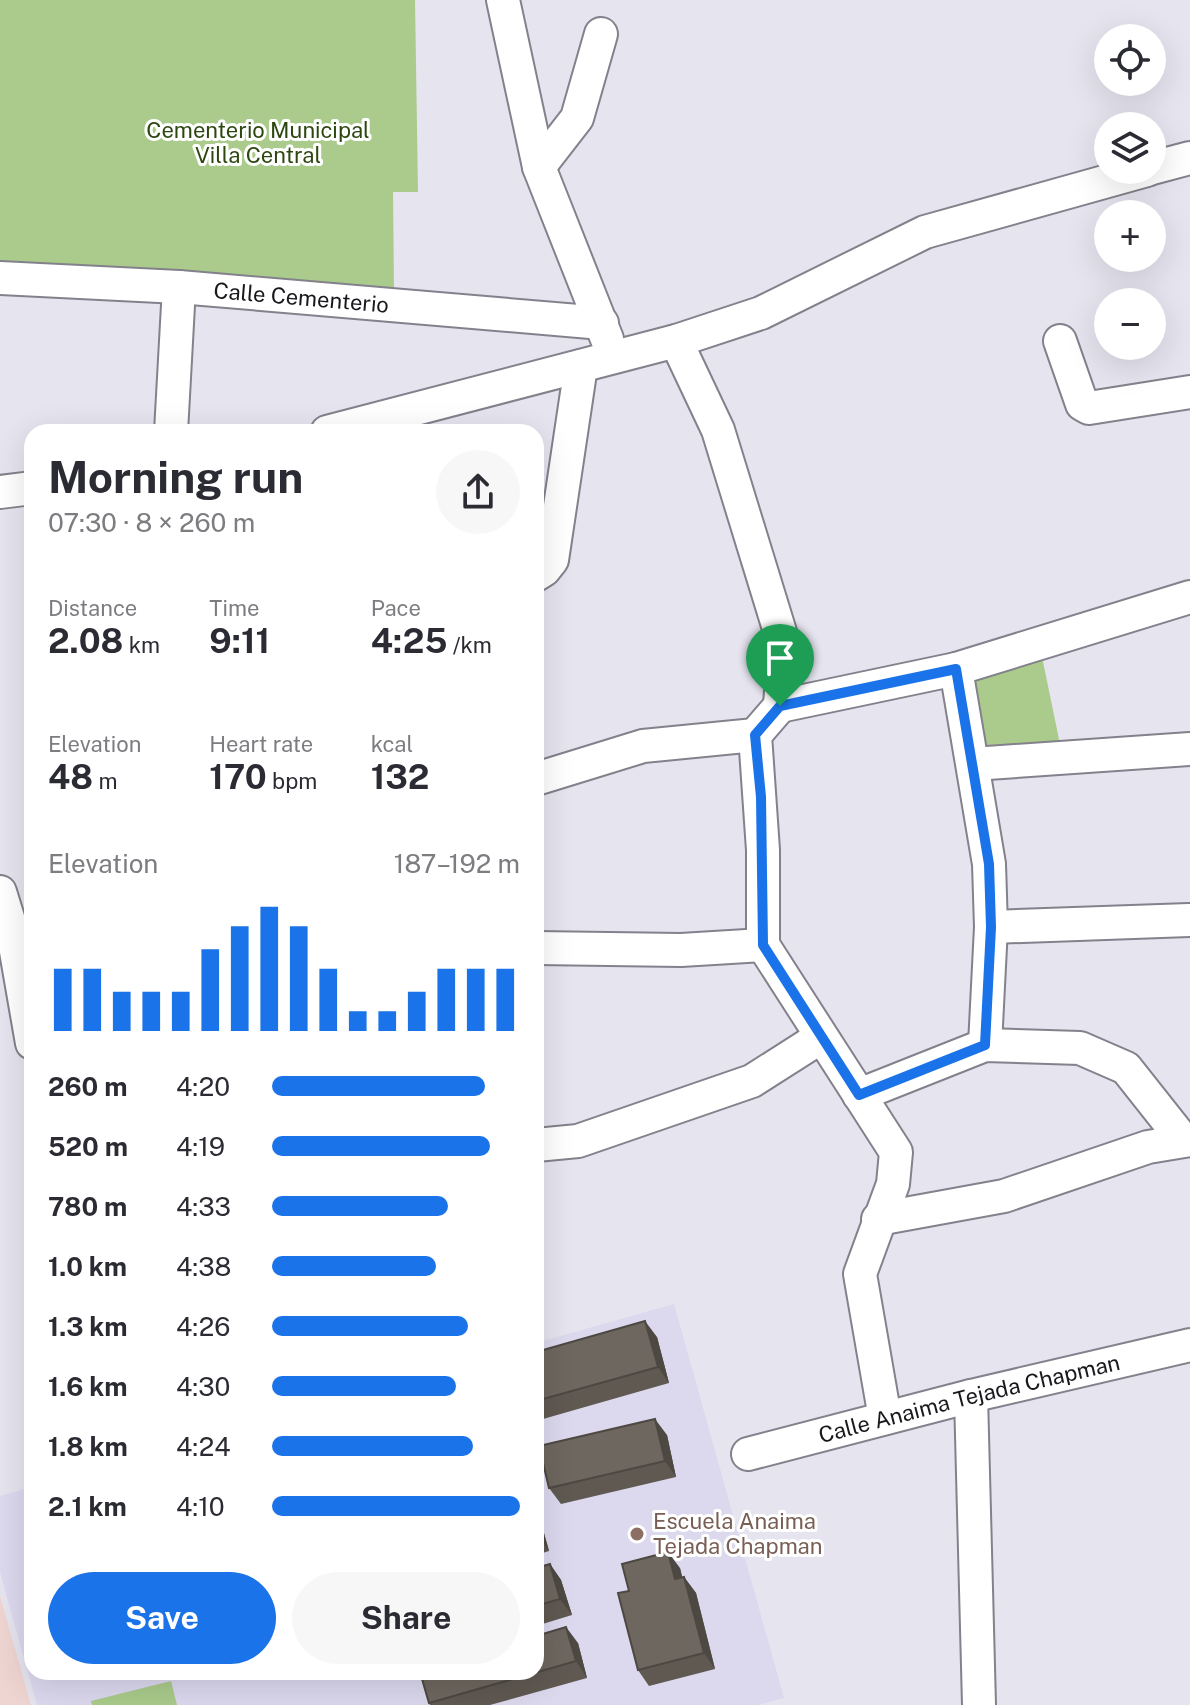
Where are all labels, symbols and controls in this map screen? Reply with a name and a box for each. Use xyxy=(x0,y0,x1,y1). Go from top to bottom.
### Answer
map controls xyxy=(1094,24,1166,360)
button: locate xyxy=(1094,24,1166,96)
button: layers xyxy=(1094,112,1166,184)
park label: Cementerio Municipal Villa Central xyxy=(146,117,370,168)
button: + xyxy=(1094,200,1166,272)
street label: Calle Cementerio xyxy=(213,277,390,318)
button: − xyxy=(1094,288,1166,360)
button: share xyxy=(436,450,520,534)
text: Morning run xyxy=(48,451,303,503)
text: 07:30 · 8 × 260 m xyxy=(48,507,255,538)
text: Distance xyxy=(48,595,137,621)
text: Time xyxy=(209,595,259,621)
text: Pace xyxy=(371,595,421,621)
text: 2.08 xyxy=(48,621,123,661)
text: 9:11 xyxy=(209,621,270,661)
text: 4:25 xyxy=(371,621,447,661)
pin xyxy=(746,624,814,706)
text: km xyxy=(123,632,160,658)
text: /km xyxy=(447,632,492,658)
icon: arrive xyxy=(758,636,802,680)
text: Elevation xyxy=(48,731,141,757)
text: Heart rate xyxy=(209,731,313,757)
text: kcal xyxy=(371,731,413,757)
text: 48 xyxy=(48,757,93,797)
text: 170 xyxy=(209,757,267,797)
text: 132 xyxy=(371,757,429,797)
text: m xyxy=(93,768,118,794)
text: bpm xyxy=(267,768,317,794)
text: Elevation xyxy=(48,848,158,879)
text: 187–192 m xyxy=(394,848,520,879)
text: 260 m xyxy=(48,1071,128,1102)
text: 4:20 xyxy=(176,1071,230,1102)
text: 520 m xyxy=(48,1131,128,1162)
text: 4:19 xyxy=(176,1131,225,1162)
text: 780 m xyxy=(48,1191,127,1222)
text: 4:33 xyxy=(176,1191,231,1222)
text: 1.0 km xyxy=(48,1251,127,1282)
text: 4:38 xyxy=(176,1251,231,1282)
text: 1.3 km xyxy=(48,1311,128,1342)
text: 4:26 xyxy=(176,1311,230,1342)
street label: Calle Anaima Tejada Chapman xyxy=(816,1349,1122,1448)
text: 1.6 km xyxy=(48,1371,128,1402)
text: 4:30 xyxy=(176,1371,230,1402)
text: 1.8 km xyxy=(48,1431,128,1462)
text: 4:24 xyxy=(176,1431,231,1462)
text: 2.1 km xyxy=(48,1491,127,1522)
text: 4:10 xyxy=(176,1491,225,1522)
place label: Escuela Anaima Tejada Chapman xyxy=(653,1508,822,1559)
marker: Escuela Anaima Tejada Chapman xyxy=(628,1525,646,1543)
button: Save xyxy=(48,1572,276,1664)
button: Share xyxy=(292,1572,520,1664)

